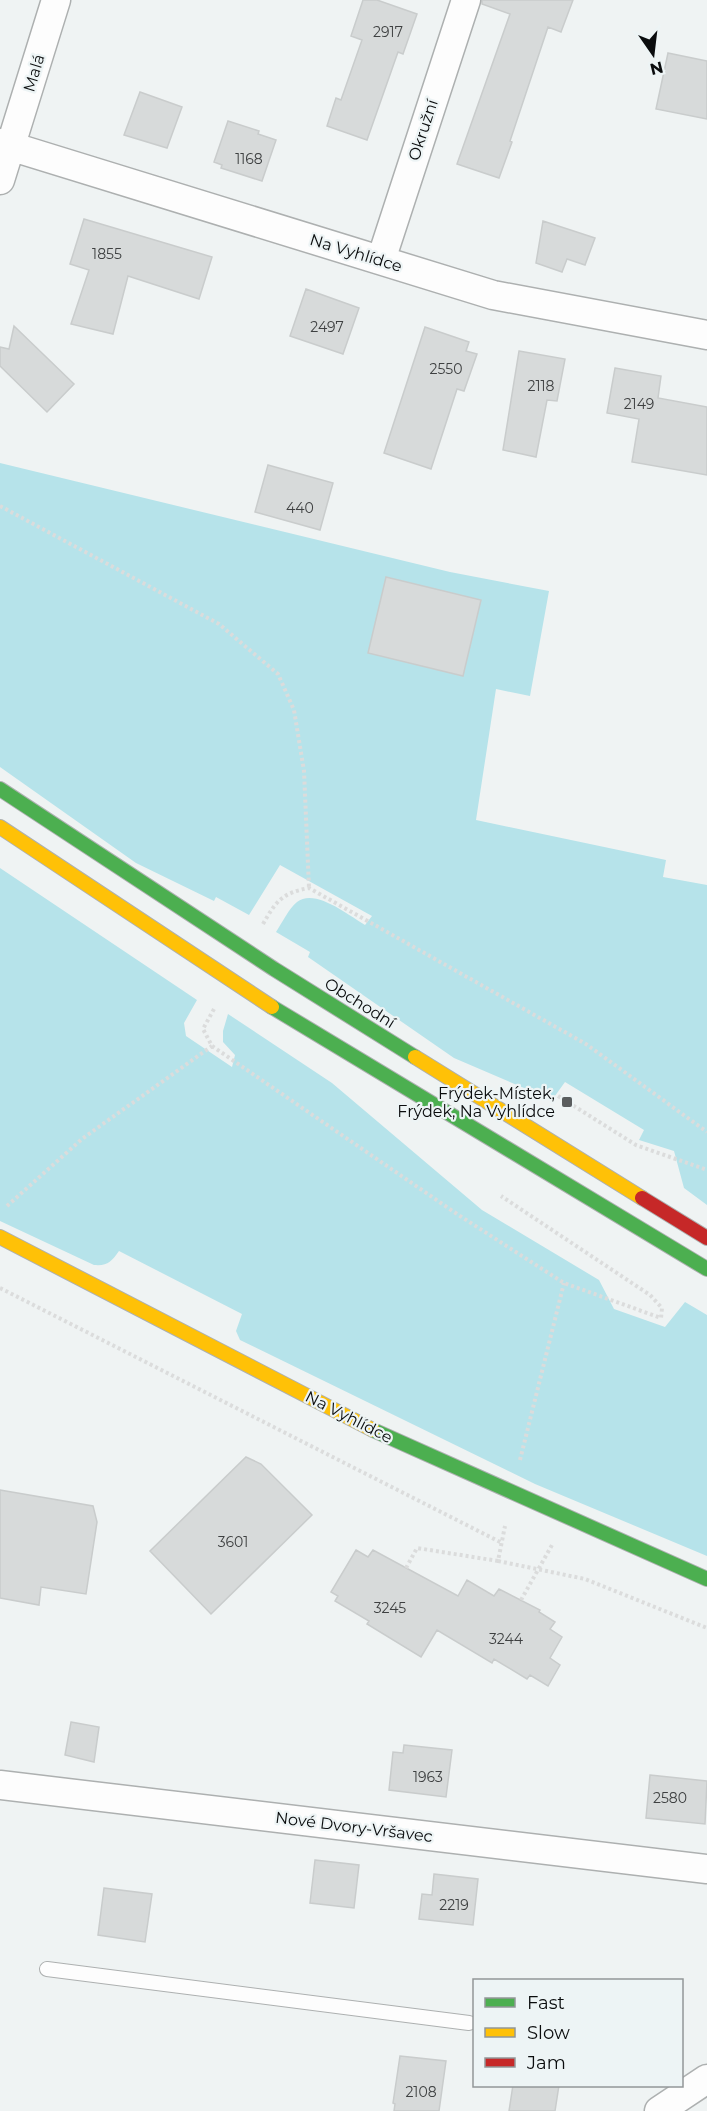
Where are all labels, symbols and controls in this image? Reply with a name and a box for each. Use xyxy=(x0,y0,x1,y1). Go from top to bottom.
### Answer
house number: 2917 xyxy=(373,23,403,41)
north arrow xyxy=(623,24,683,84)
street label: Malá xyxy=(19,52,49,94)
text: N xyxy=(648,57,665,79)
street label: Okružní xyxy=(404,96,442,163)
house number: 1168 xyxy=(235,150,263,168)
street label: Na Vyhlídce xyxy=(308,230,404,276)
house number: 1855 xyxy=(92,245,122,263)
house number: 2497 xyxy=(310,318,344,336)
house number: 2550 xyxy=(430,360,463,378)
house number: 2118 xyxy=(528,377,555,395)
house number: 2149 xyxy=(624,395,654,413)
house number: 440 xyxy=(286,499,314,517)
street label: Obchodní xyxy=(321,974,400,1033)
place label: Frýdek-Místek, Frýdek, Na Vyhlídce xyxy=(397,1084,555,1121)
marker: Frýdek-Místek, Frýdek, Na Vyhlídce xyxy=(560,1095,574,1109)
street label: Na Vyhlídce xyxy=(302,1387,396,1447)
house number: 3601 xyxy=(218,1533,248,1551)
house number: 3245 xyxy=(374,1599,406,1617)
house number: 3244 xyxy=(489,1630,524,1648)
house number: 1963 xyxy=(413,1768,443,1786)
house number: 2580 xyxy=(653,1789,687,1807)
street label: Nové Dvory-Vršavec xyxy=(274,1808,434,1846)
house number: 2219 xyxy=(439,1896,469,1914)
legend xyxy=(473,1979,683,2087)
text: Fast xyxy=(527,1992,565,2014)
text: Slow xyxy=(527,2022,570,2044)
text: Jam xyxy=(526,2052,566,2074)
house number: 2108 xyxy=(405,2083,437,2101)

